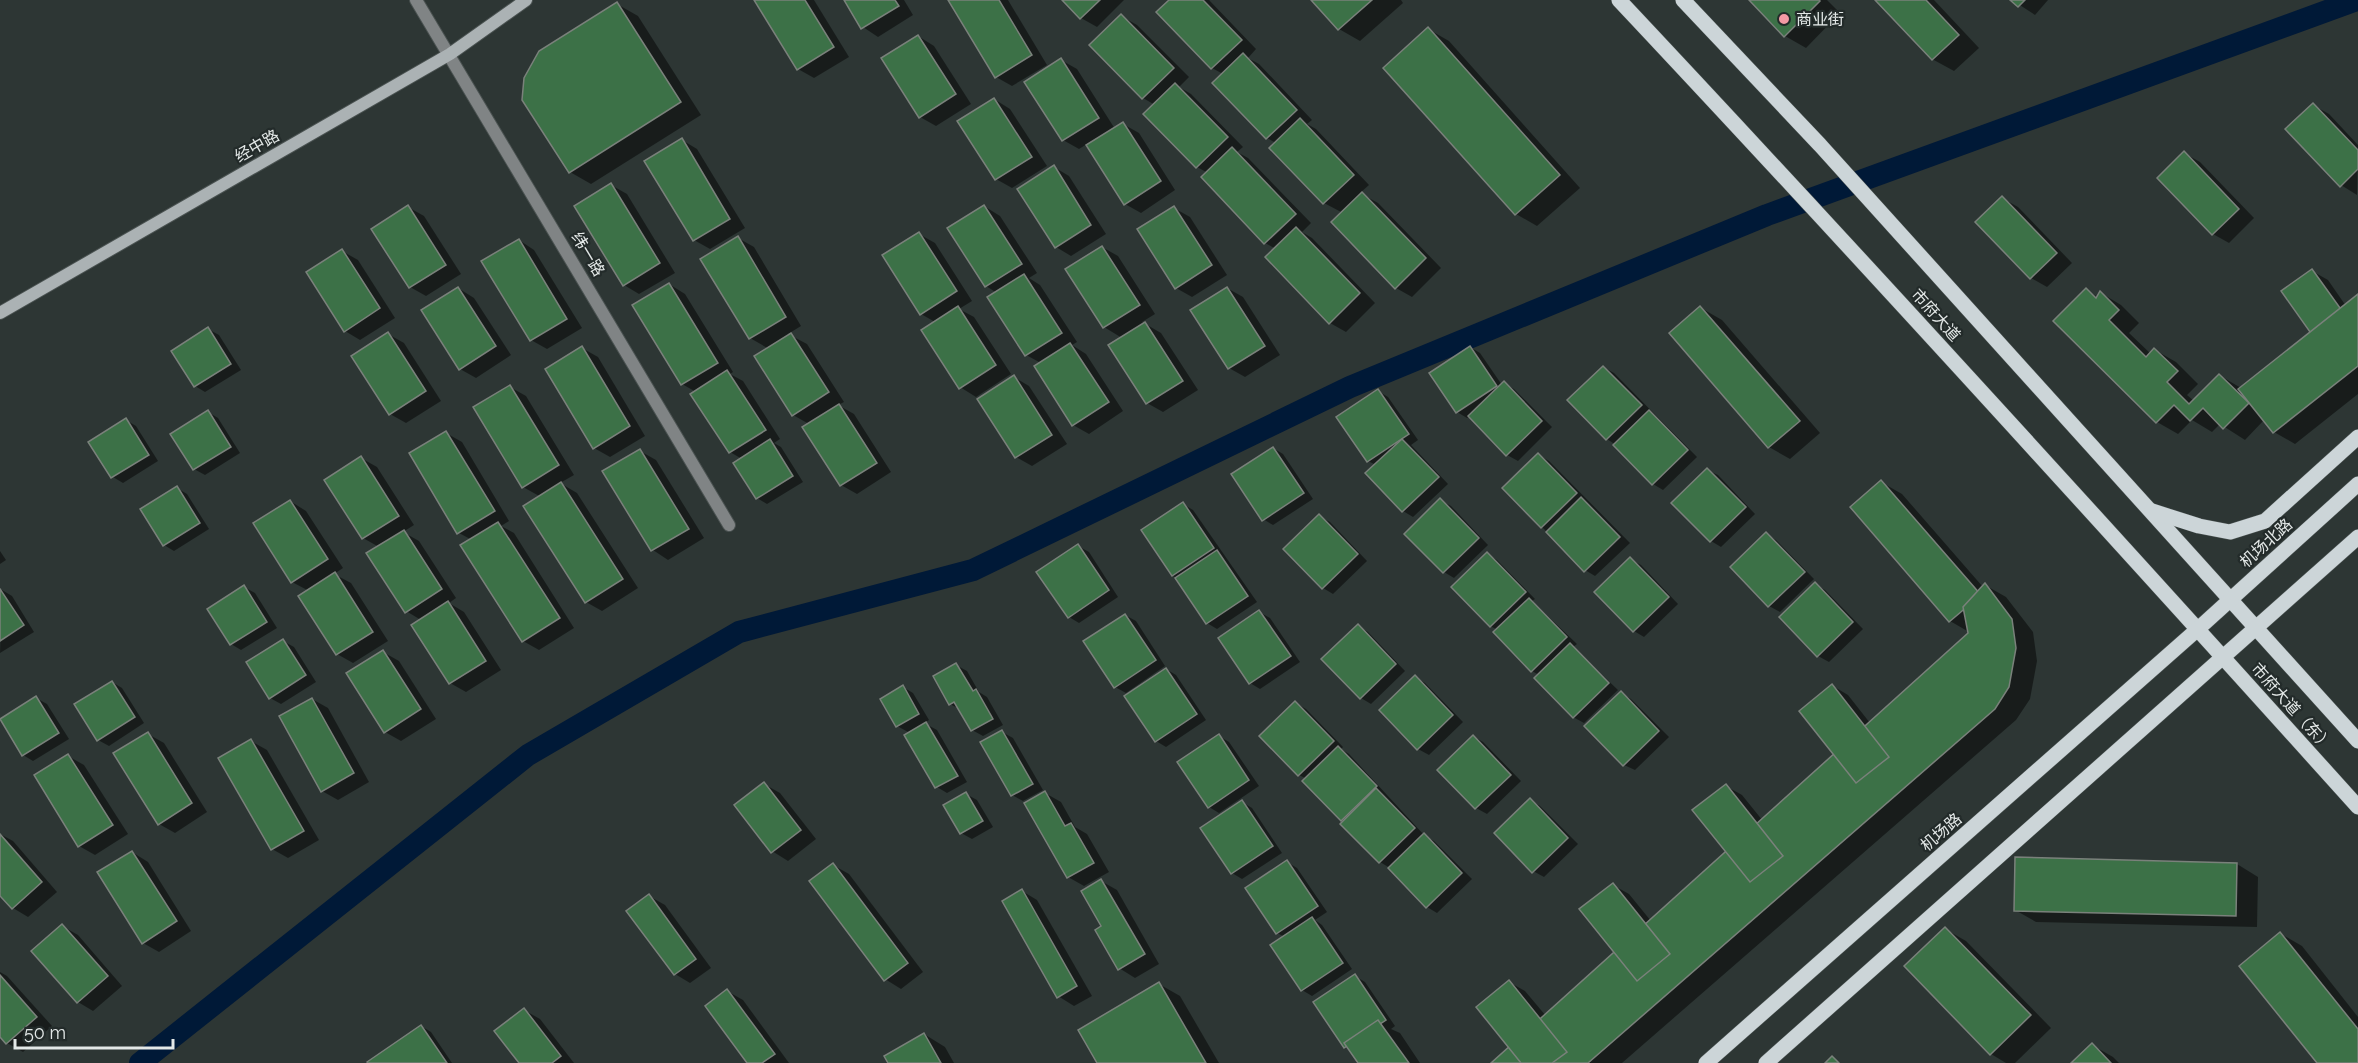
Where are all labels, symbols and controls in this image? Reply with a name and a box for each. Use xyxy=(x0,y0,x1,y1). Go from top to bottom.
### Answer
place label: 商业街 xyxy=(1796,10,1844,29)
marker: 商业街 xyxy=(1777,12,1791,26)
street label: 经中路 xyxy=(231,126,283,166)
street label: 纬一路 xyxy=(567,229,609,279)
street label: 市府大道 xyxy=(1908,285,1964,345)
street label: 机场北路 xyxy=(2236,515,2296,571)
street label: 市府大道（东） xyxy=(2247,659,2337,755)
street label: 机场路 xyxy=(1917,809,1965,855)
scale bar xyxy=(15,1012,172,1050)
text: 50 m xyxy=(24,1022,66,1043)

